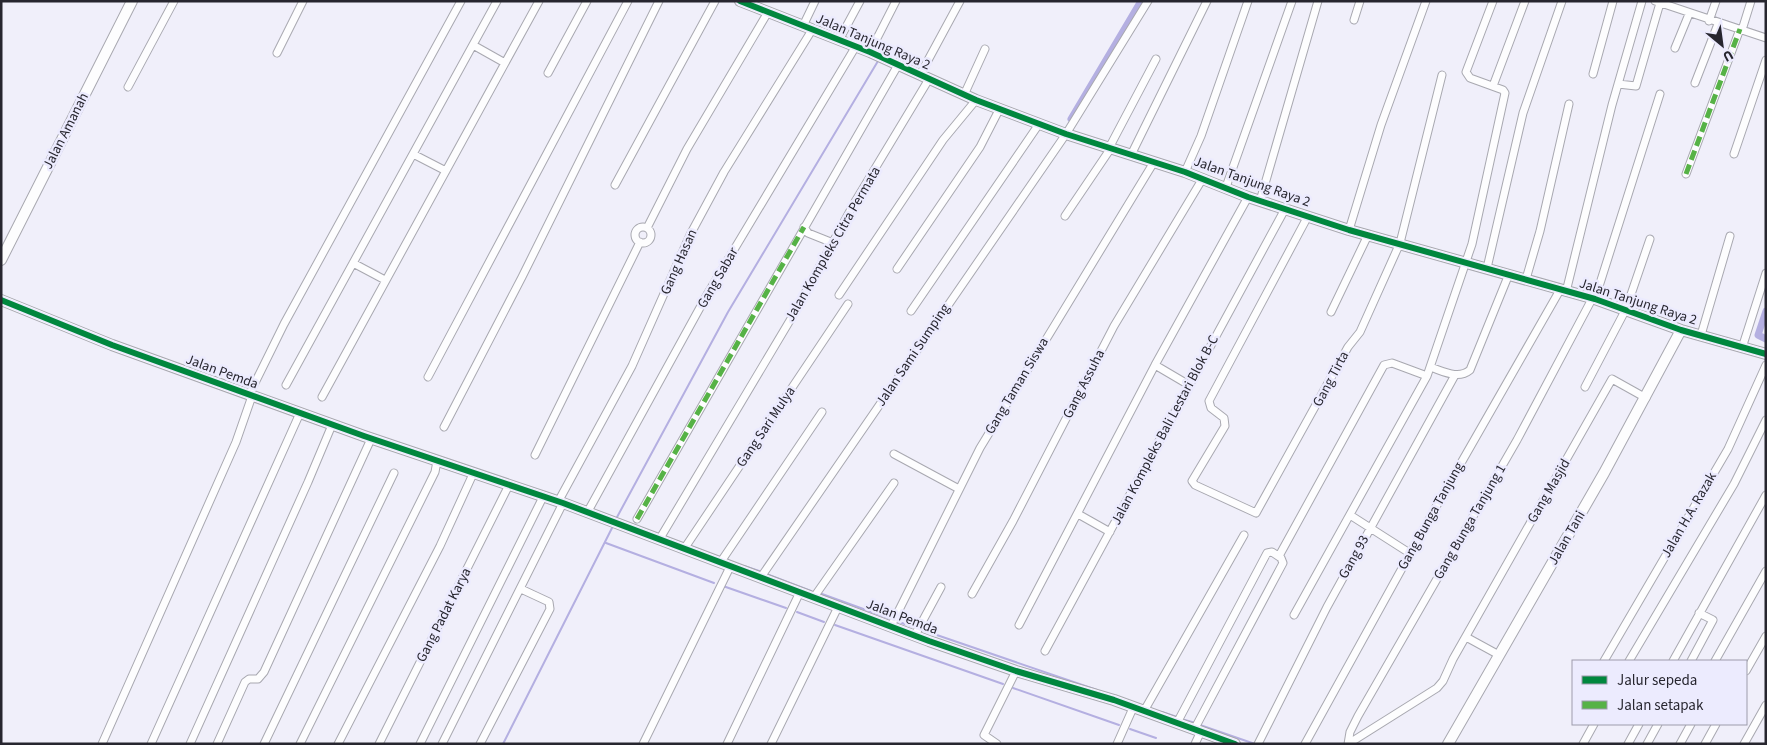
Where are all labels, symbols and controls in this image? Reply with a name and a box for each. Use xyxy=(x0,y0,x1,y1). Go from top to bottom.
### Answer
street label: Jalan Tanjung Raya 2 xyxy=(813,9,933,75)
north arrow xyxy=(1697,20,1747,70)
text: U xyxy=(1719,44,1737,66)
street label: Jalan Amanah xyxy=(38,89,94,173)
street label: Jalan Tanjung Raya 2 xyxy=(1191,152,1313,212)
street label: Jalan Kompleks Citra Permata xyxy=(780,163,886,325)
street label: Gang Hasan xyxy=(656,226,702,298)
street label: Gang Sabar xyxy=(693,244,744,312)
street label: Jalan Tanjung Raya 2 xyxy=(1577,274,1699,330)
street label: Jalan Sami Sumping xyxy=(871,300,955,410)
street label: Jalan Kompleks Bali Lestari Blok B-C xyxy=(1106,331,1224,529)
street label: Gang Taman Siswa xyxy=(980,334,1054,438)
street label: Gang Assuha xyxy=(1058,346,1110,422)
street label: Gang Tirta xyxy=(1308,348,1354,410)
street label: Jalan Pemda xyxy=(183,350,261,394)
street label: Gang Sari Mulya xyxy=(732,383,800,471)
street label: Gang Masjid xyxy=(1523,455,1575,527)
street label: Gang Bunga Tanjung xyxy=(1393,459,1469,573)
street label: Gang Bunga Tanjung 1 xyxy=(1429,461,1511,583)
street label: Jalan H.A. Razak xyxy=(1656,468,1722,562)
street label: Jalan Tani xyxy=(1543,507,1591,569)
street label: Gang 93 xyxy=(1334,532,1374,582)
street label: Gang Padat Karya xyxy=(412,564,476,666)
street label: Jalan Pemda xyxy=(863,594,941,640)
legend xyxy=(1572,660,1747,725)
text: Jalur sepeda xyxy=(1617,670,1697,691)
text: Jalan setapak xyxy=(1617,695,1704,716)

